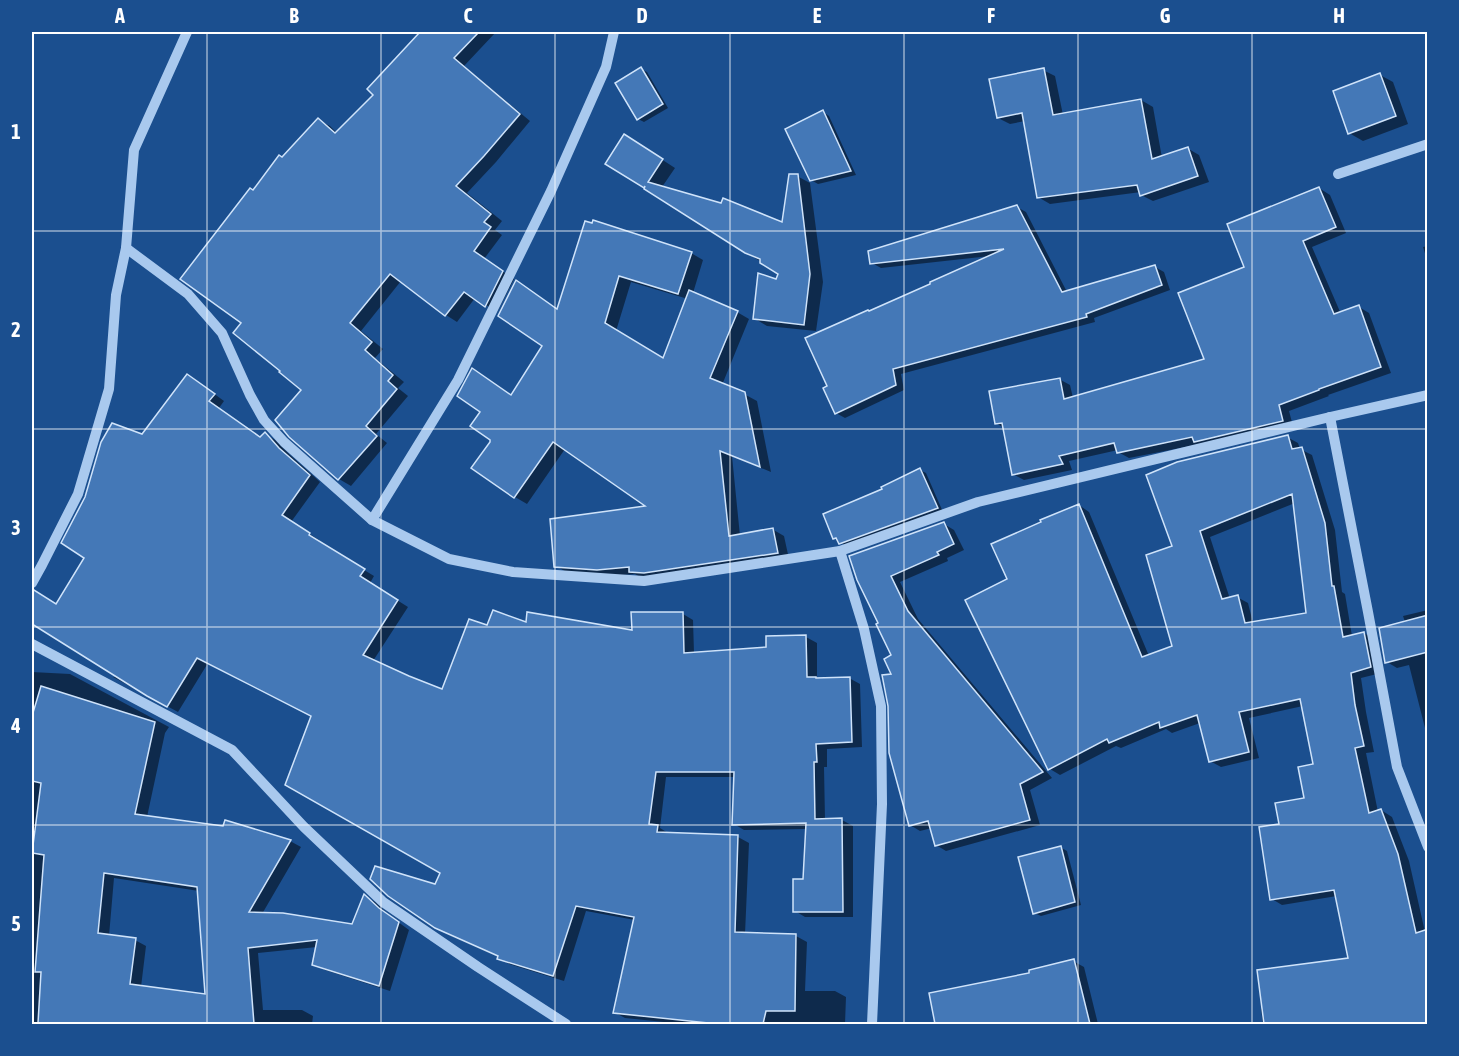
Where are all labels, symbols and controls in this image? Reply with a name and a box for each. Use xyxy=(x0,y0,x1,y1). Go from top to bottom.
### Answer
text: A xyxy=(114,4,125,27)
text: B xyxy=(289,4,299,27)
text: C xyxy=(464,4,473,27)
text: D xyxy=(636,4,648,27)
text: E xyxy=(813,4,822,27)
text: F xyxy=(987,4,995,27)
text: G xyxy=(1160,4,1171,27)
text: H xyxy=(1333,4,1345,27)
text: 1 xyxy=(11,120,21,143)
text: 2 xyxy=(11,318,21,341)
text: 3 xyxy=(11,516,21,539)
text: 4 xyxy=(10,714,21,737)
text: 5 xyxy=(11,912,21,935)

